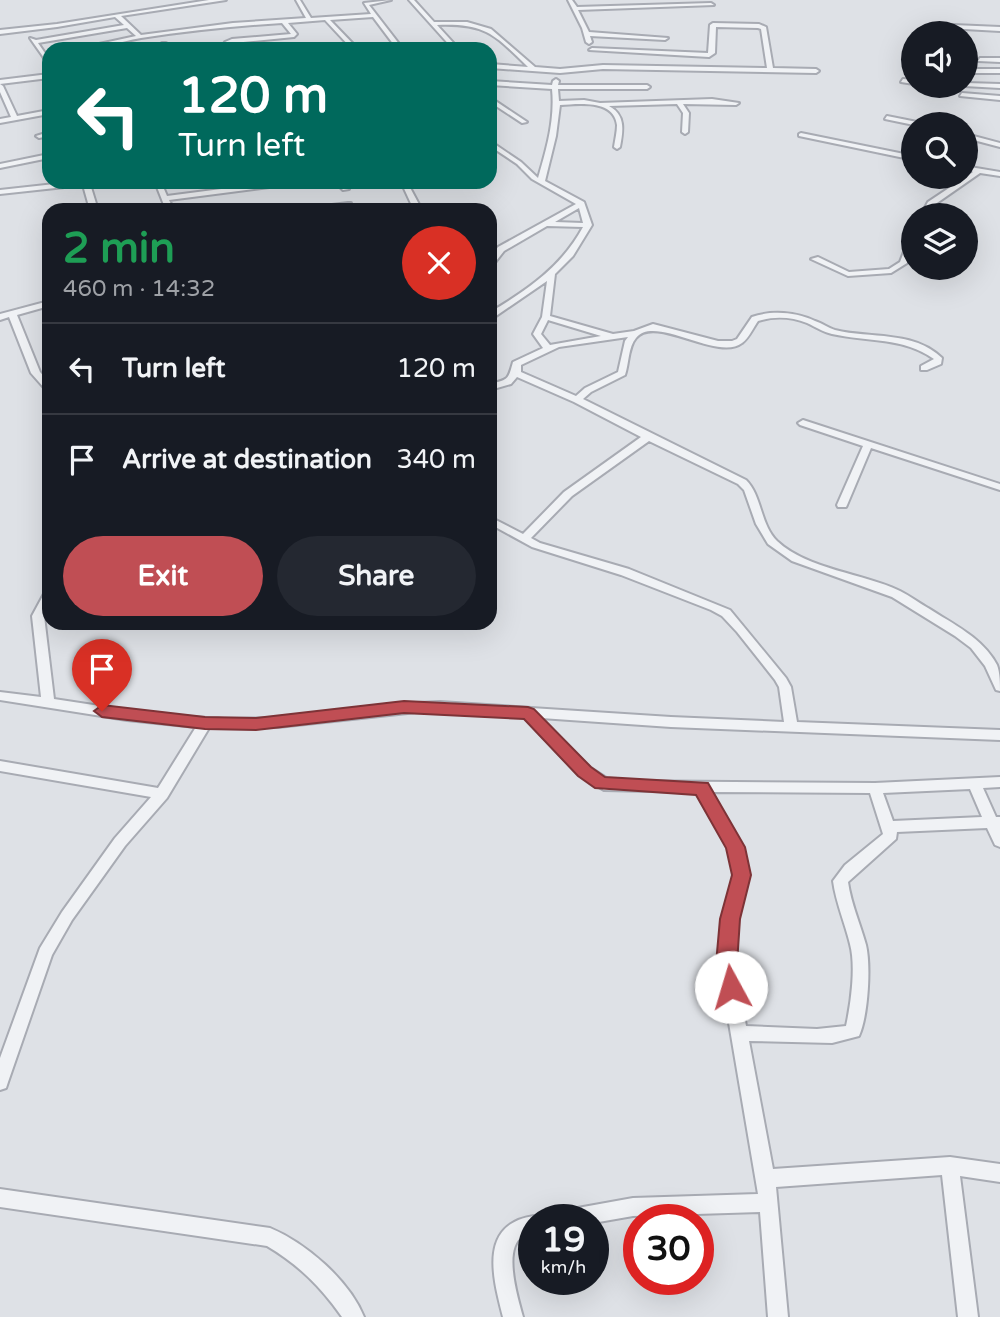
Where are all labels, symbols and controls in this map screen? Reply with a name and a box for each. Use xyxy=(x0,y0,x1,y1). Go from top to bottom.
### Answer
map controls xyxy=(901,21,978,280)
button: sound xyxy=(901,21,978,98)
text: 120 m xyxy=(178,67,328,126)
icon: left xyxy=(63,70,154,161)
button: search xyxy=(901,112,978,189)
text: Turn left xyxy=(178,127,305,165)
button: layers xyxy=(901,203,978,280)
text: 2 min xyxy=(63,223,175,274)
button: close xyxy=(402,226,476,300)
text: 460 m · 14:32 xyxy=(63,275,215,303)
icon: left xyxy=(63,350,101,388)
text: Turn left xyxy=(122,353,225,384)
text: 120 m xyxy=(396,353,476,384)
icon: arrive xyxy=(63,441,101,479)
text: Arrive at destination xyxy=(122,444,372,475)
text: 340 m xyxy=(396,444,476,475)
button: Exit xyxy=(63,536,263,616)
button: Share xyxy=(277,536,476,616)
pin xyxy=(72,639,132,711)
icon: arrive xyxy=(83,650,121,688)
position arrow xyxy=(694,950,768,1024)
speed limit sign: 30 xyxy=(623,1204,714,1295)
text: 19 xyxy=(542,1219,585,1261)
text: km/h xyxy=(541,1256,586,1278)

